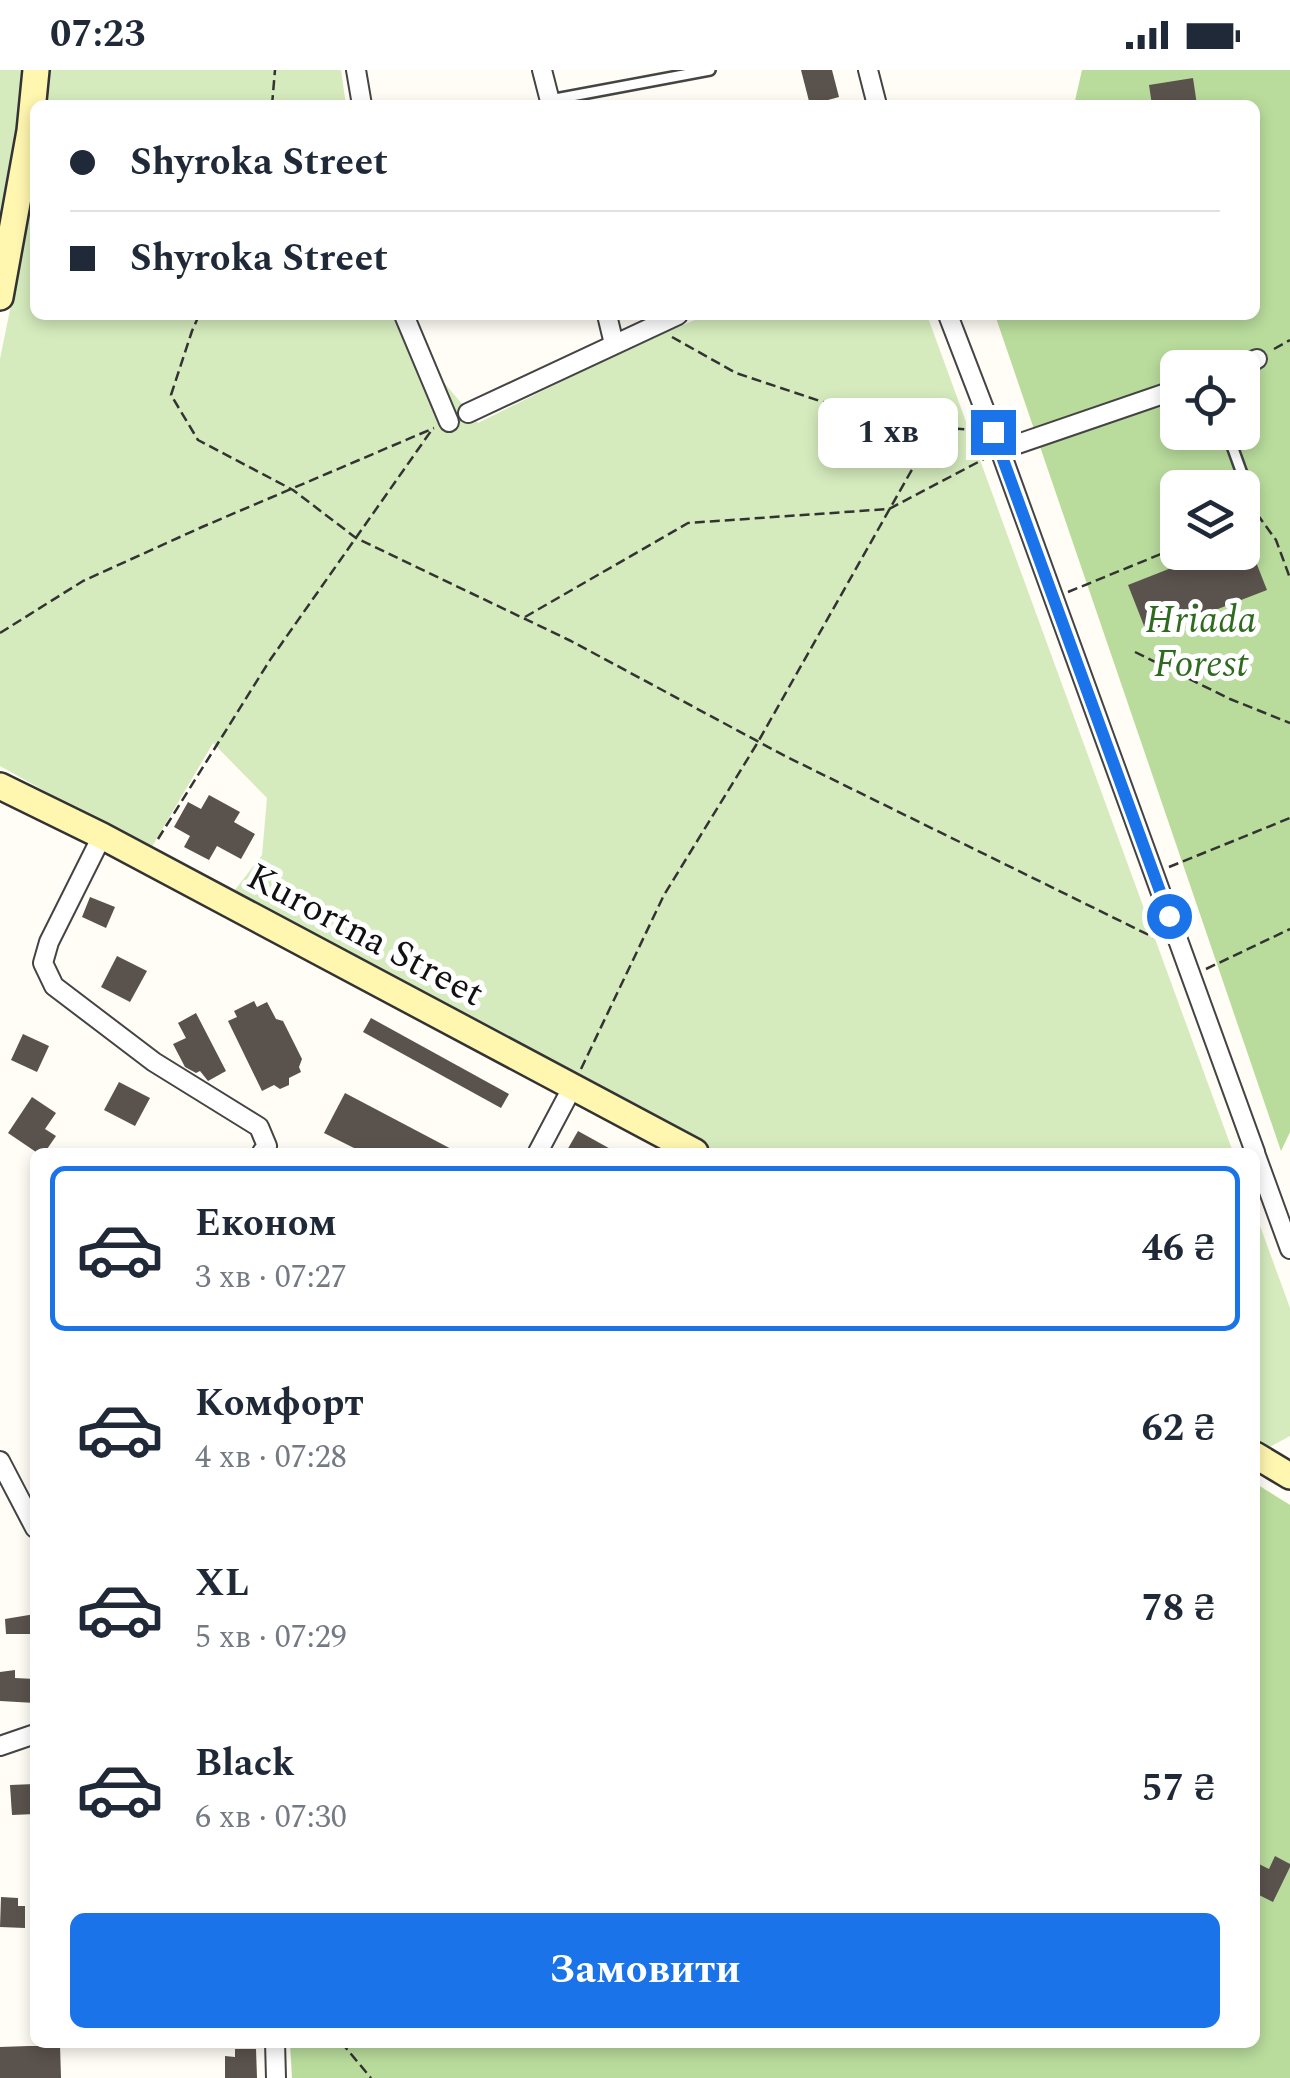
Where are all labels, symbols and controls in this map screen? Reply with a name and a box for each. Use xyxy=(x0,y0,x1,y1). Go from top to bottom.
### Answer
text: 07:23 xyxy=(50,6,145,64)
text: Shyroka Street xyxy=(130,134,388,192)
text: Shyroka Street xyxy=(130,230,388,288)
map controls xyxy=(1160,350,1260,570)
button: locate xyxy=(1160,350,1260,450)
callout: 1 хв xyxy=(818,397,958,467)
text: 1 хв xyxy=(857,408,919,457)
route end xyxy=(971,410,1016,455)
button: layers xyxy=(1160,470,1260,570)
park label: Hriada Forest xyxy=(1145,592,1257,694)
street label: Kurortna Street xyxy=(236,849,494,1023)
route start xyxy=(1147,894,1192,939)
text: Економ xyxy=(195,1195,337,1253)
icon: car xyxy=(75,1204,165,1294)
text: 46 ₴ xyxy=(1142,1220,1215,1278)
text: 3 хв · 07:27 xyxy=(195,1253,347,1302)
text: Комфорт xyxy=(195,1375,364,1433)
icon: car xyxy=(75,1384,165,1474)
text: 62 ₴ xyxy=(1142,1400,1215,1458)
text: 4 хв · 07:28 xyxy=(195,1433,347,1482)
text: XL xyxy=(195,1555,249,1613)
icon: car xyxy=(75,1564,165,1654)
text: 78 ₴ xyxy=(1142,1580,1215,1638)
text: 5 хв · 07:29 xyxy=(195,1613,347,1662)
text: Black xyxy=(195,1735,295,1793)
icon: car xyxy=(75,1744,165,1834)
text: 57 ₴ xyxy=(1142,1760,1215,1818)
text: 6 хв · 07:30 xyxy=(195,1793,347,1842)
button: Замовити xyxy=(70,1913,1220,2028)

